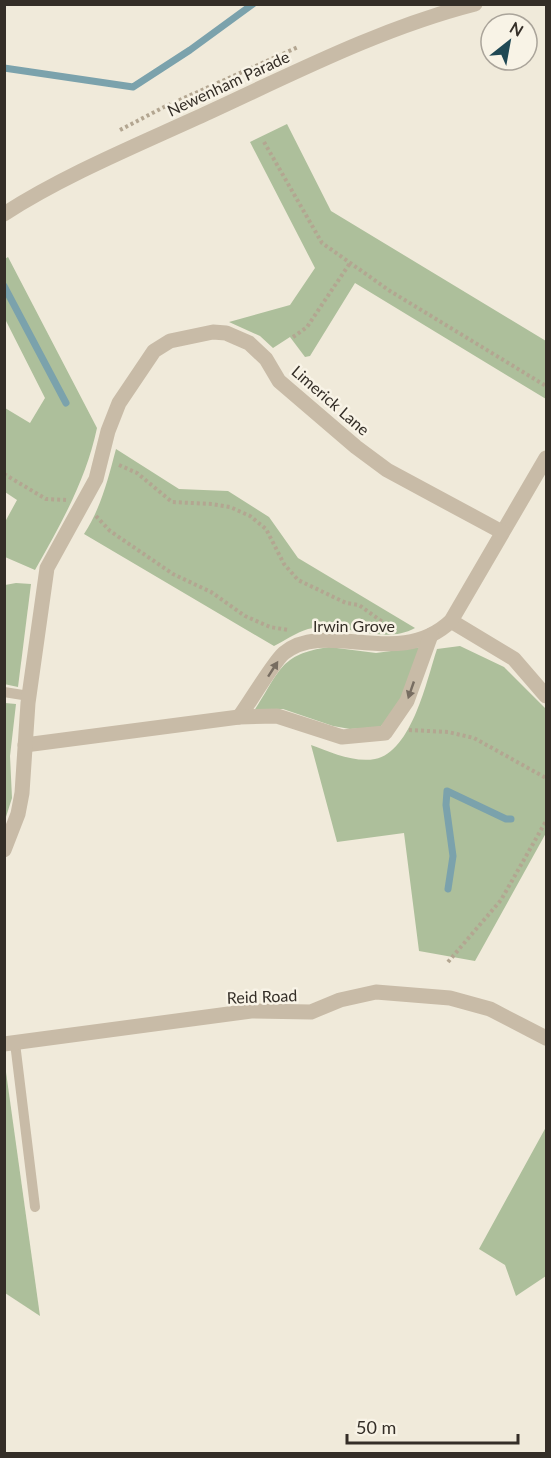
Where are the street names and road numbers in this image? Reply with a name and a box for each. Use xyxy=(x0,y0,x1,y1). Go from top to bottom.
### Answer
street label: Newenham Parade xyxy=(164,46,292,120)
street label: Limerick Lane xyxy=(288,361,374,439)
street label: Irwin Grove xyxy=(313,616,395,635)
street label: Reid Road xyxy=(227,985,297,1007)

